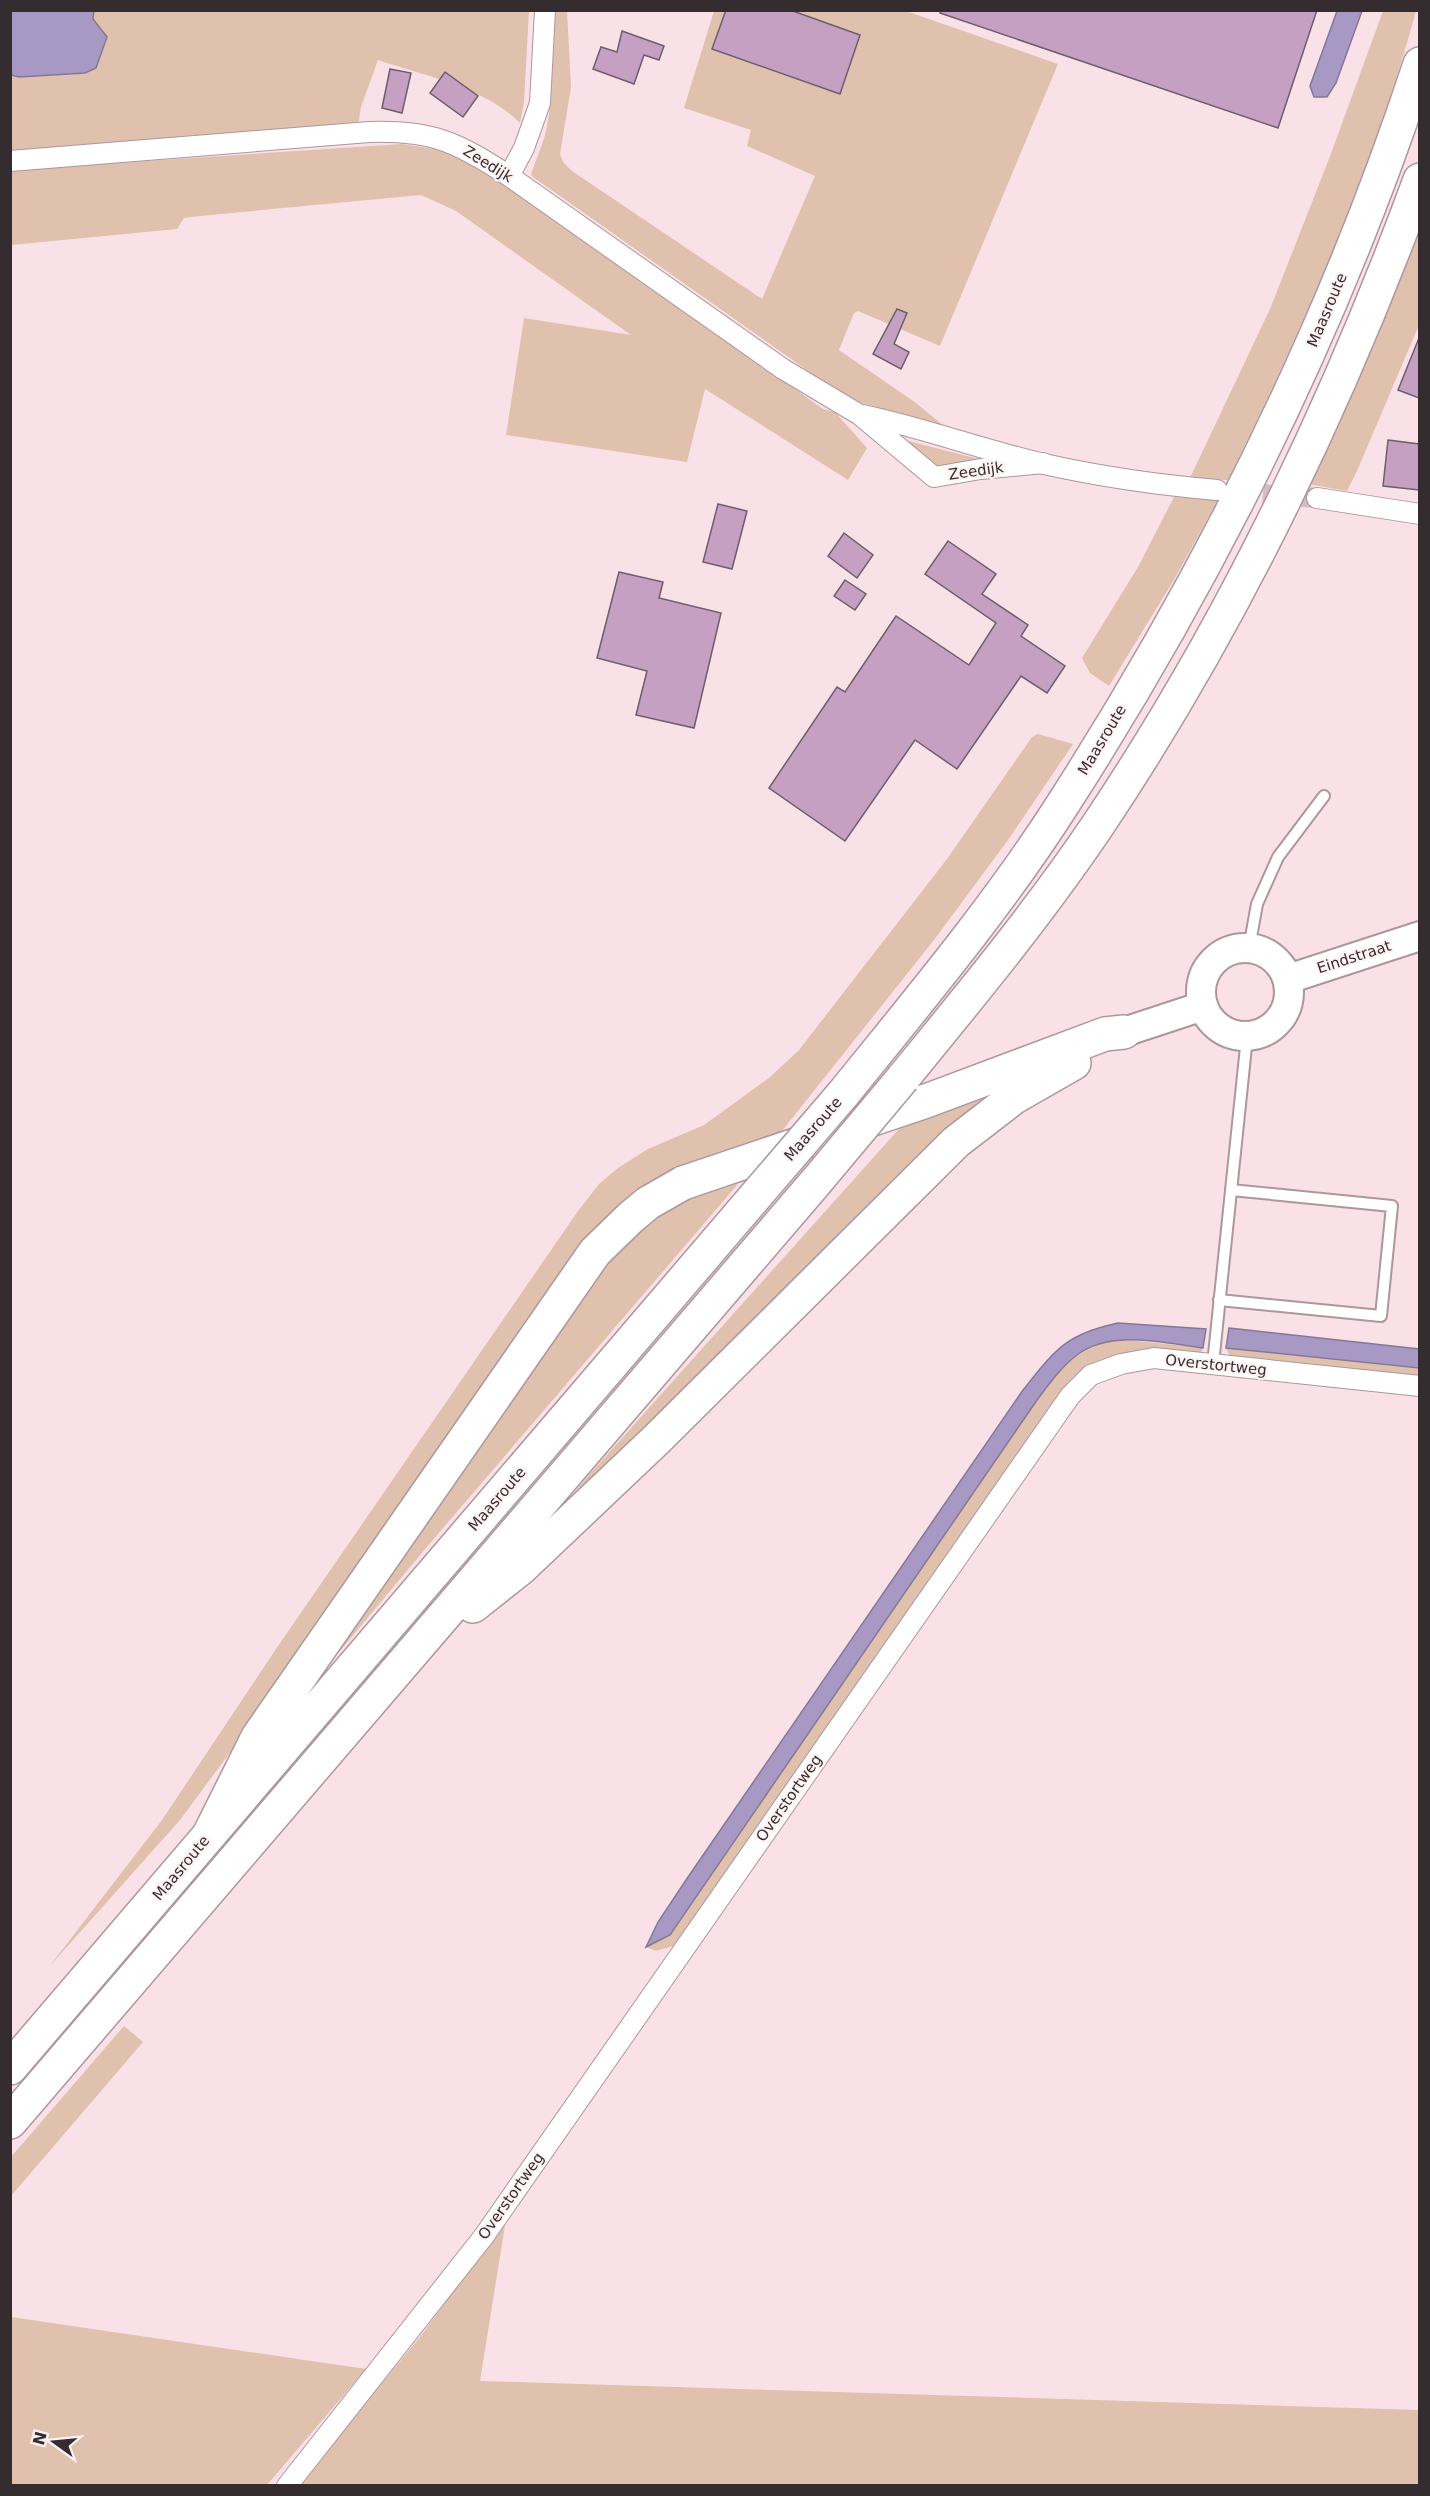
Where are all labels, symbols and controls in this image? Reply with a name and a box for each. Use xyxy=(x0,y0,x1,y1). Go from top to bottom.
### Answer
street label: Zeedijk xyxy=(460,142,516,186)
street label: Maasroute xyxy=(1303,270,1351,350)
street label: Zeedijk xyxy=(947,458,1005,484)
street label: Maasroute xyxy=(1074,702,1130,778)
street label: Eindstraat xyxy=(1315,937,1393,977)
street label: Maasroute xyxy=(780,1093,846,1165)
street label: Overstortweg xyxy=(1164,1351,1268,1379)
street label: Maasroute xyxy=(464,1463,530,1535)
street label: Overstortweg xyxy=(752,1751,826,1845)
street label: Maasroute xyxy=(149,1832,213,1904)
street label: Overstortweg xyxy=(474,2149,548,2243)
north arrow xyxy=(24,2412,84,2472)
text: N xyxy=(29,2429,51,2447)

